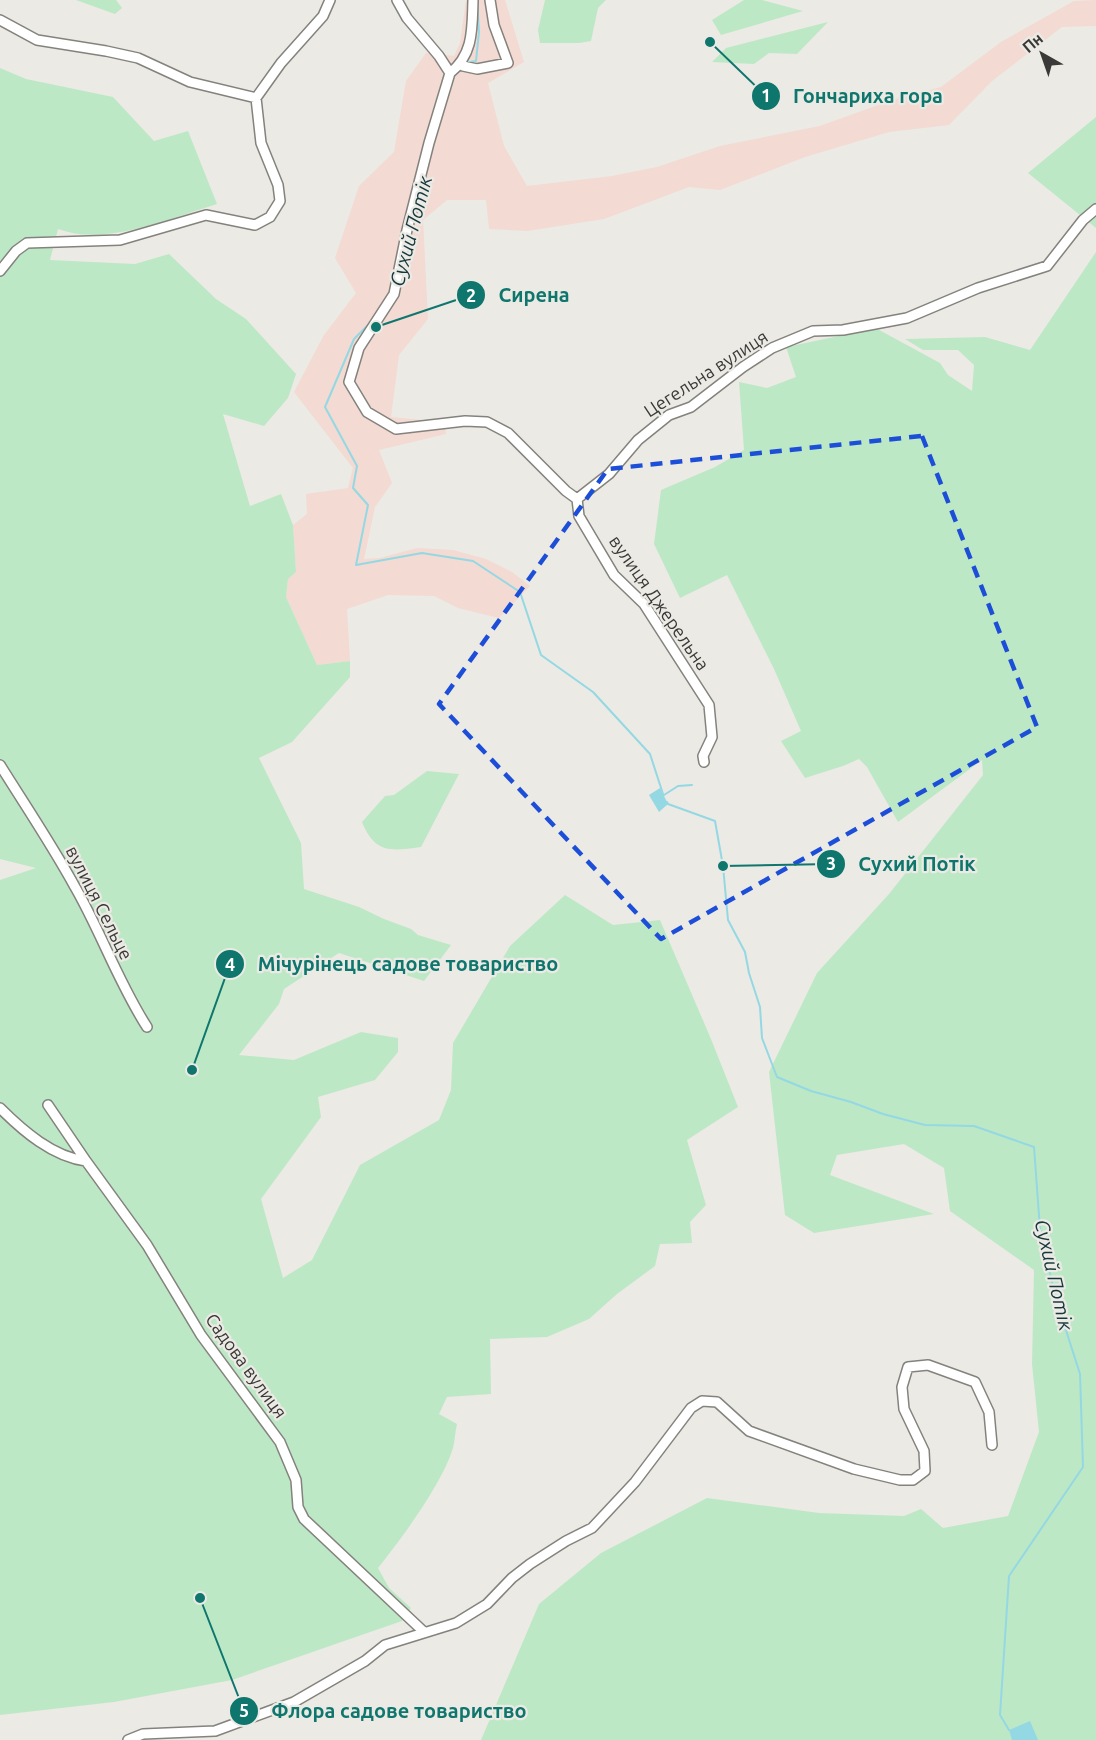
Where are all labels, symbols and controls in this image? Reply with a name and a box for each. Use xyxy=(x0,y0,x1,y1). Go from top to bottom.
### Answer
north arrow xyxy=(1012,24,1072,84)
text: Пн xyxy=(1019,29,1046,56)
callout: Гончариха гора xyxy=(751,77,955,115)
text: Гончариха гора xyxy=(793,84,943,107)
text: 1 xyxy=(761,85,771,105)
water label: Сухий Потік xyxy=(385,172,436,289)
callout: Сирена xyxy=(456,276,581,314)
text: Сирена xyxy=(498,283,570,306)
text: 2 xyxy=(466,285,476,305)
street label: Цегельна вулиця xyxy=(640,326,771,421)
street label: вулиця Джерельна xyxy=(606,531,714,674)
street label: вулиця Сельце xyxy=(63,842,137,963)
callout: Сухий Потік xyxy=(816,845,988,883)
text: Сухий Потік xyxy=(858,852,976,875)
text: 3 xyxy=(826,853,836,873)
callout: Мічурінець садове товариство xyxy=(215,945,570,983)
text: Мічурінець садове товариство xyxy=(258,952,558,975)
text: 4 xyxy=(225,954,235,974)
water label: Сухий Потік xyxy=(1031,1217,1079,1333)
street label: Садова вулиця xyxy=(202,1309,291,1422)
callout: Флора садове товариство xyxy=(229,1692,539,1730)
text: Флора садове товариство xyxy=(271,1699,527,1722)
text: 5 xyxy=(239,1700,249,1720)

